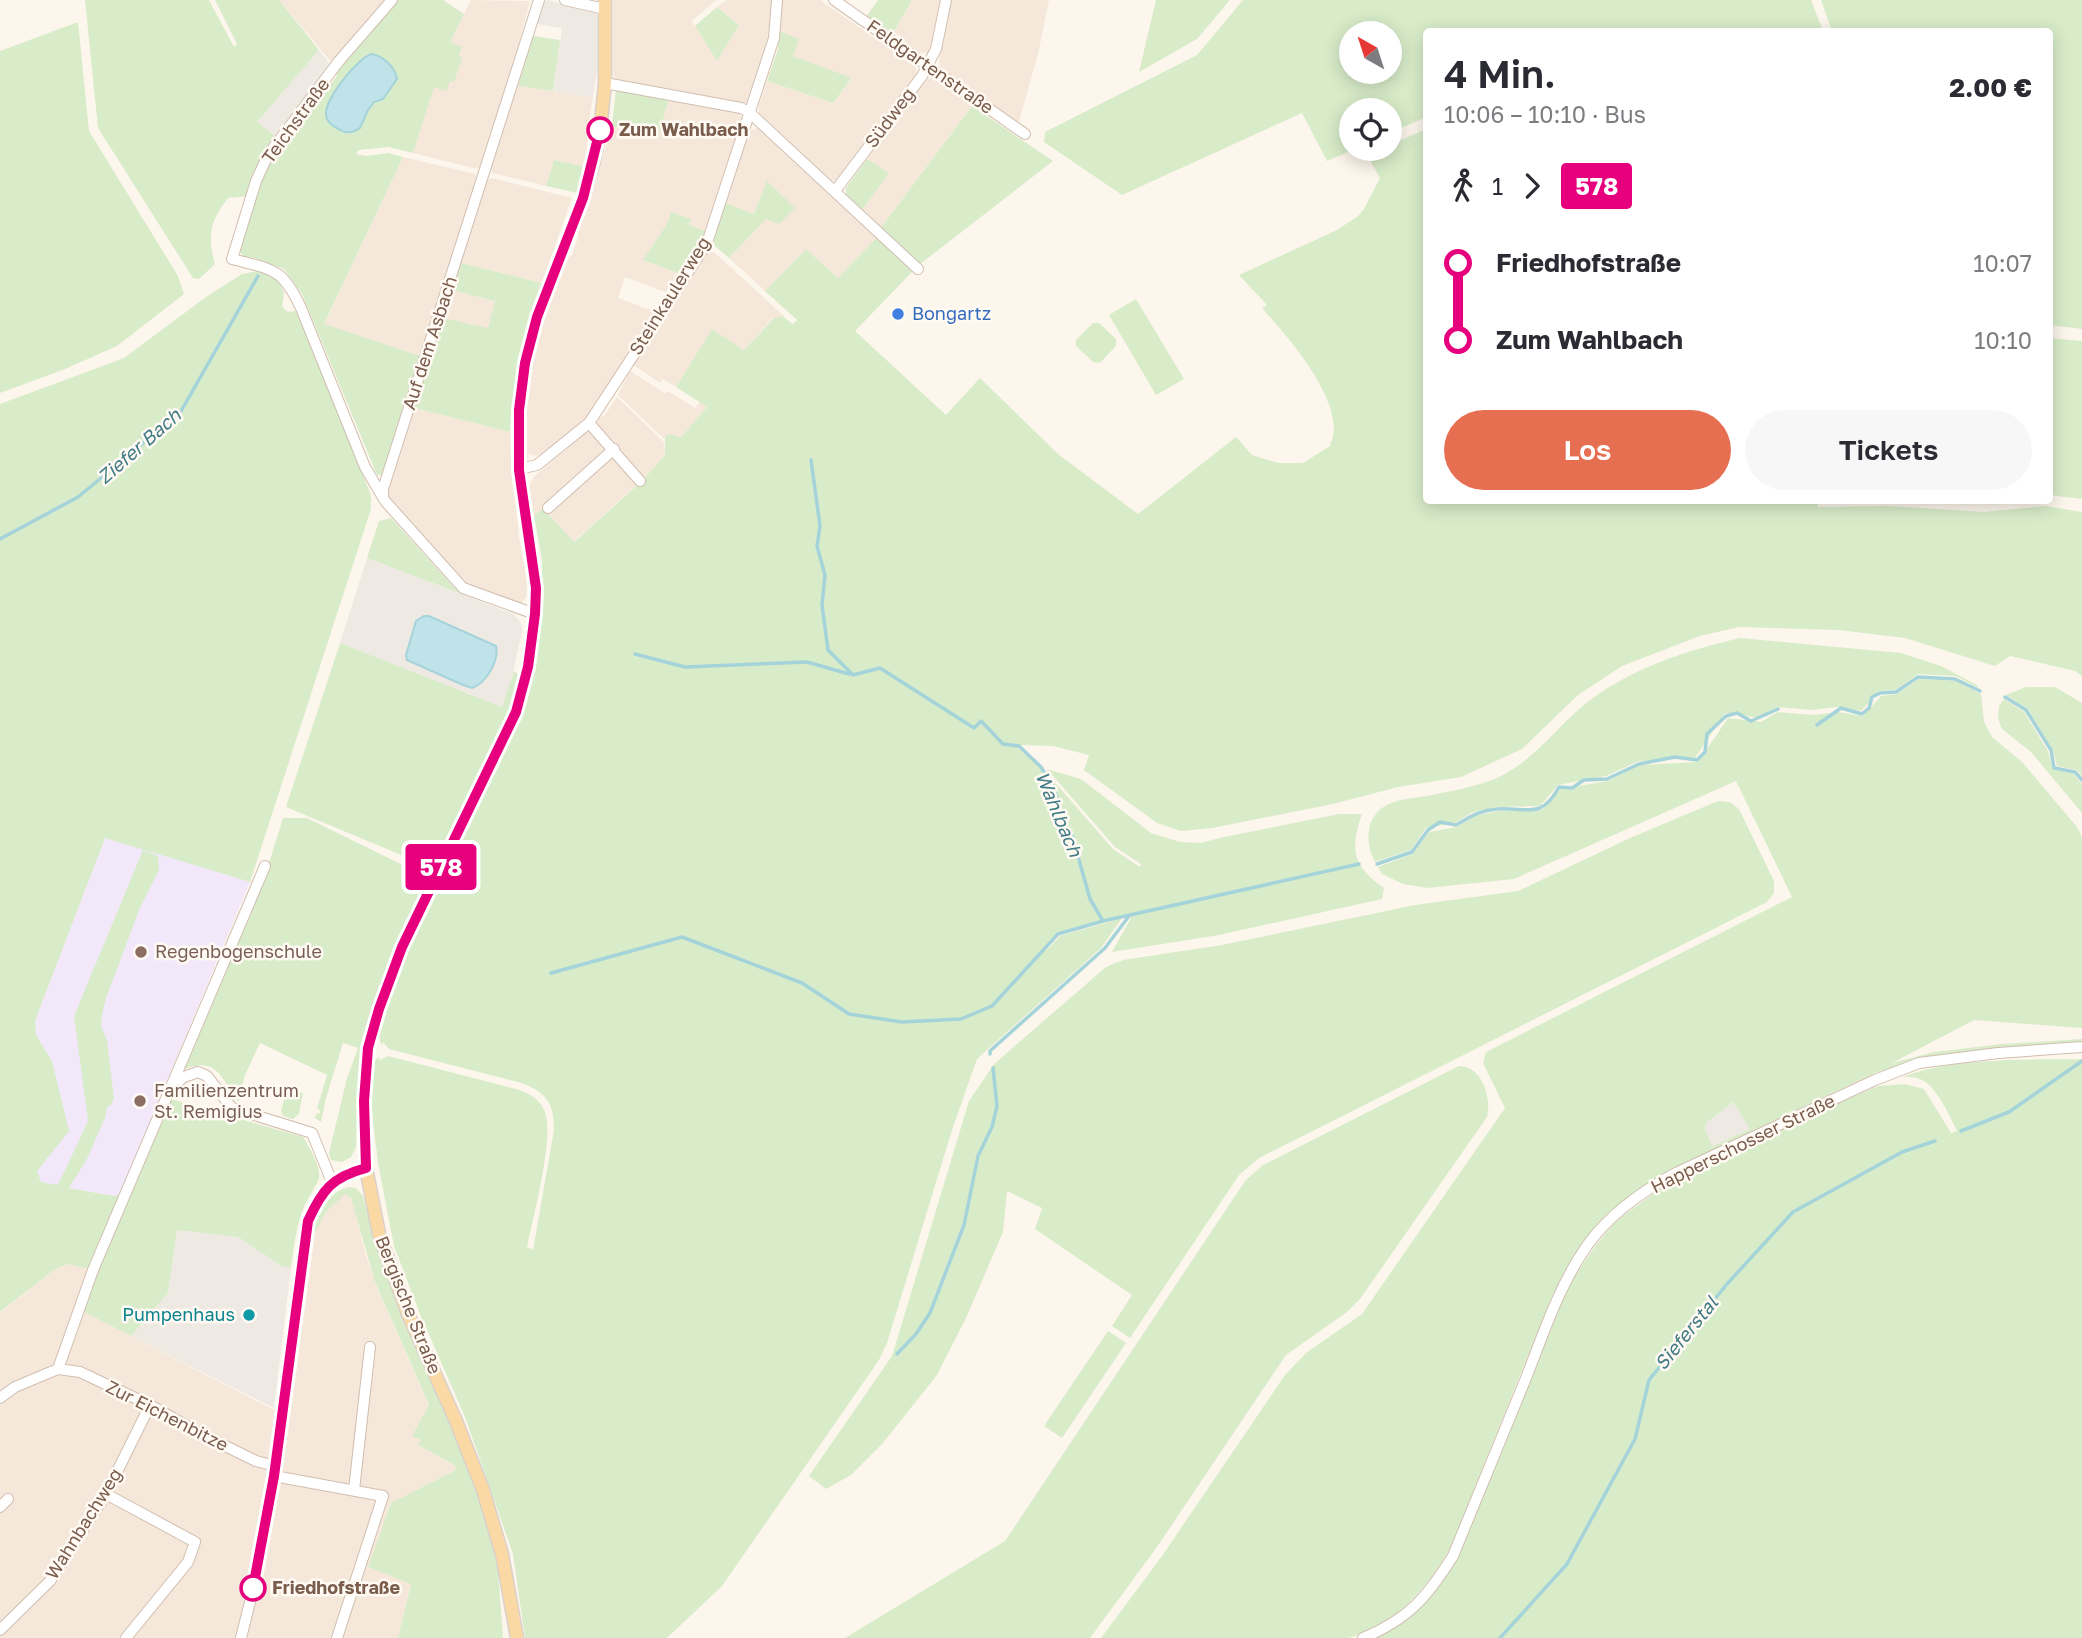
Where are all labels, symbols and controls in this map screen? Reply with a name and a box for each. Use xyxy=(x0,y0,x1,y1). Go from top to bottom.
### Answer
street label: Feldgartenstraße xyxy=(863,14,998,118)
north arrow xyxy=(1339,21,1402,84)
map controls xyxy=(1339,21,1402,161)
text: 4 Min. xyxy=(1444,51,1556,96)
text: 2.00 € xyxy=(1949,72,2032,103)
street label: Teichstraße xyxy=(257,73,334,167)
street label: Südweg xyxy=(860,83,919,152)
button: locate xyxy=(1339,98,1402,161)
text: 10:06 – 10:10 · Bus xyxy=(1444,100,1646,128)
marker: Zum Wahlbach xyxy=(587,117,613,143)
place label: Zum Wahlbach xyxy=(619,118,749,140)
icon: walk xyxy=(1444,167,1482,205)
icon: forward xyxy=(1513,167,1551,205)
text: 578 xyxy=(1575,171,1618,200)
text: 1 xyxy=(1492,172,1503,200)
street label: Steinkaulerweg xyxy=(624,232,714,359)
text: Friedhofstraße xyxy=(1496,247,1681,278)
text: 10:07 xyxy=(1973,249,2032,277)
street label: Auf dem Asbach xyxy=(397,273,461,412)
place label: Bongartz xyxy=(912,302,991,324)
marker: Bongartz xyxy=(890,306,906,322)
text: Zum Wahlbach xyxy=(1496,324,1683,355)
text: 10:10 xyxy=(1974,326,2032,354)
water label: Ziefer Bach xyxy=(92,402,186,488)
button: Los xyxy=(1444,410,1731,490)
button: Tickets xyxy=(1745,410,2032,490)
water label: Wahlbach xyxy=(1031,768,1088,861)
line badge: 578 xyxy=(401,844,481,890)
text: 578 xyxy=(419,852,463,881)
place label: Regenbogenschule xyxy=(155,940,322,962)
marker: Regenbogenschule xyxy=(133,944,149,960)
place label: Familienzentrum St. Remigius xyxy=(154,1079,299,1122)
street label: Happerschosser Straße xyxy=(1647,1089,1838,1197)
marker: Familienzentrum St. Remigius xyxy=(132,1093,148,1109)
street label: Bergische Straße xyxy=(371,1232,447,1377)
water label: Sieferstal xyxy=(1649,1291,1723,1374)
place label: Pumpenhaus xyxy=(122,1303,235,1325)
marker: Pumpenhaus xyxy=(241,1307,257,1323)
street label: Zur Eichenbitze xyxy=(103,1375,232,1455)
street label: Wahnbachweg xyxy=(40,1464,126,1583)
marker: Friedhofstraße xyxy=(240,1575,266,1601)
place label: Friedhofstraße xyxy=(272,1576,401,1598)

